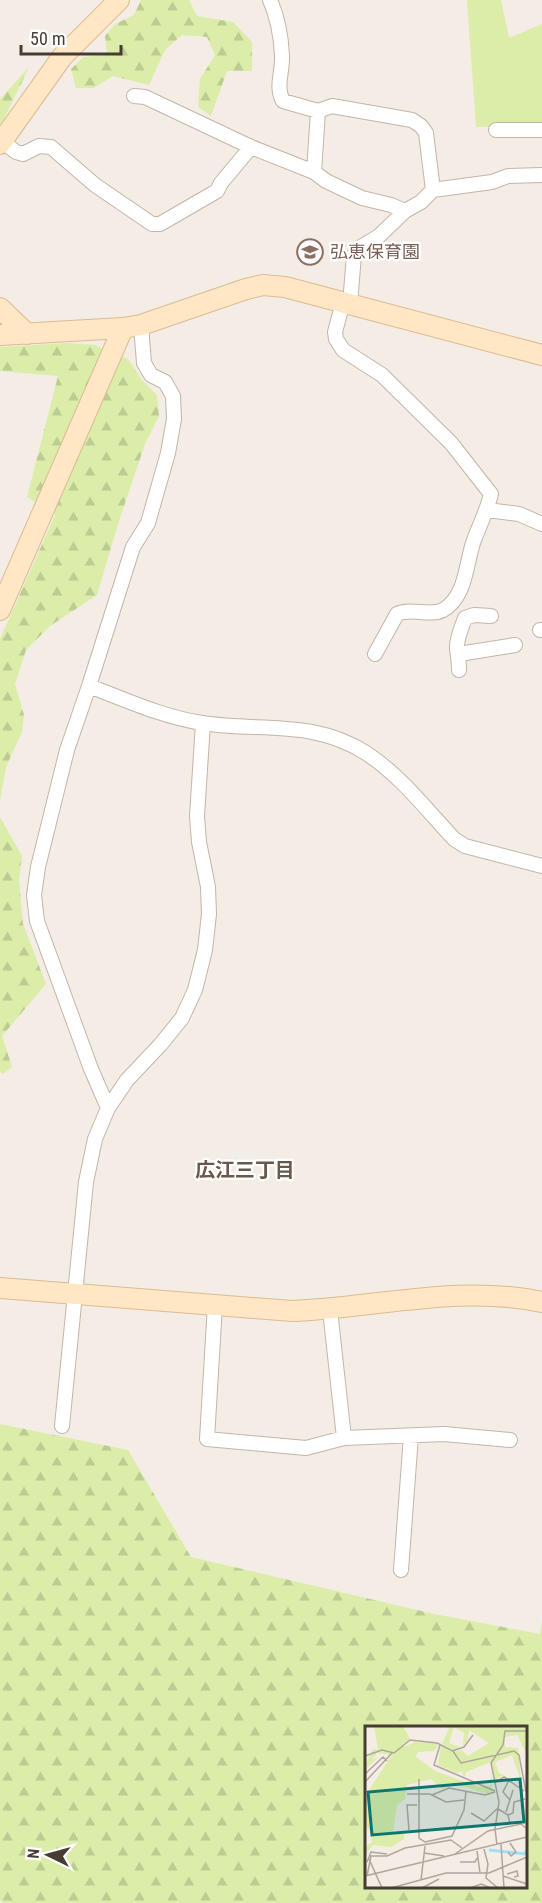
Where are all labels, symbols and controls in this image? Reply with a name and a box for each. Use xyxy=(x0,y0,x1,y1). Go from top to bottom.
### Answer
scale bar xyxy=(21,18,122,56)
text: 50 m xyxy=(30,28,65,49)
school or university icon: 弘恵保育園 xyxy=(295,237,325,267)
place label: 弘恵保育園 xyxy=(330,241,420,262)
district label: 広江三丁目 xyxy=(195,1158,295,1182)
inset map xyxy=(365,1726,527,1888)
north arrow xyxy=(18,1825,78,1885)
text: N xyxy=(24,1848,43,1859)

